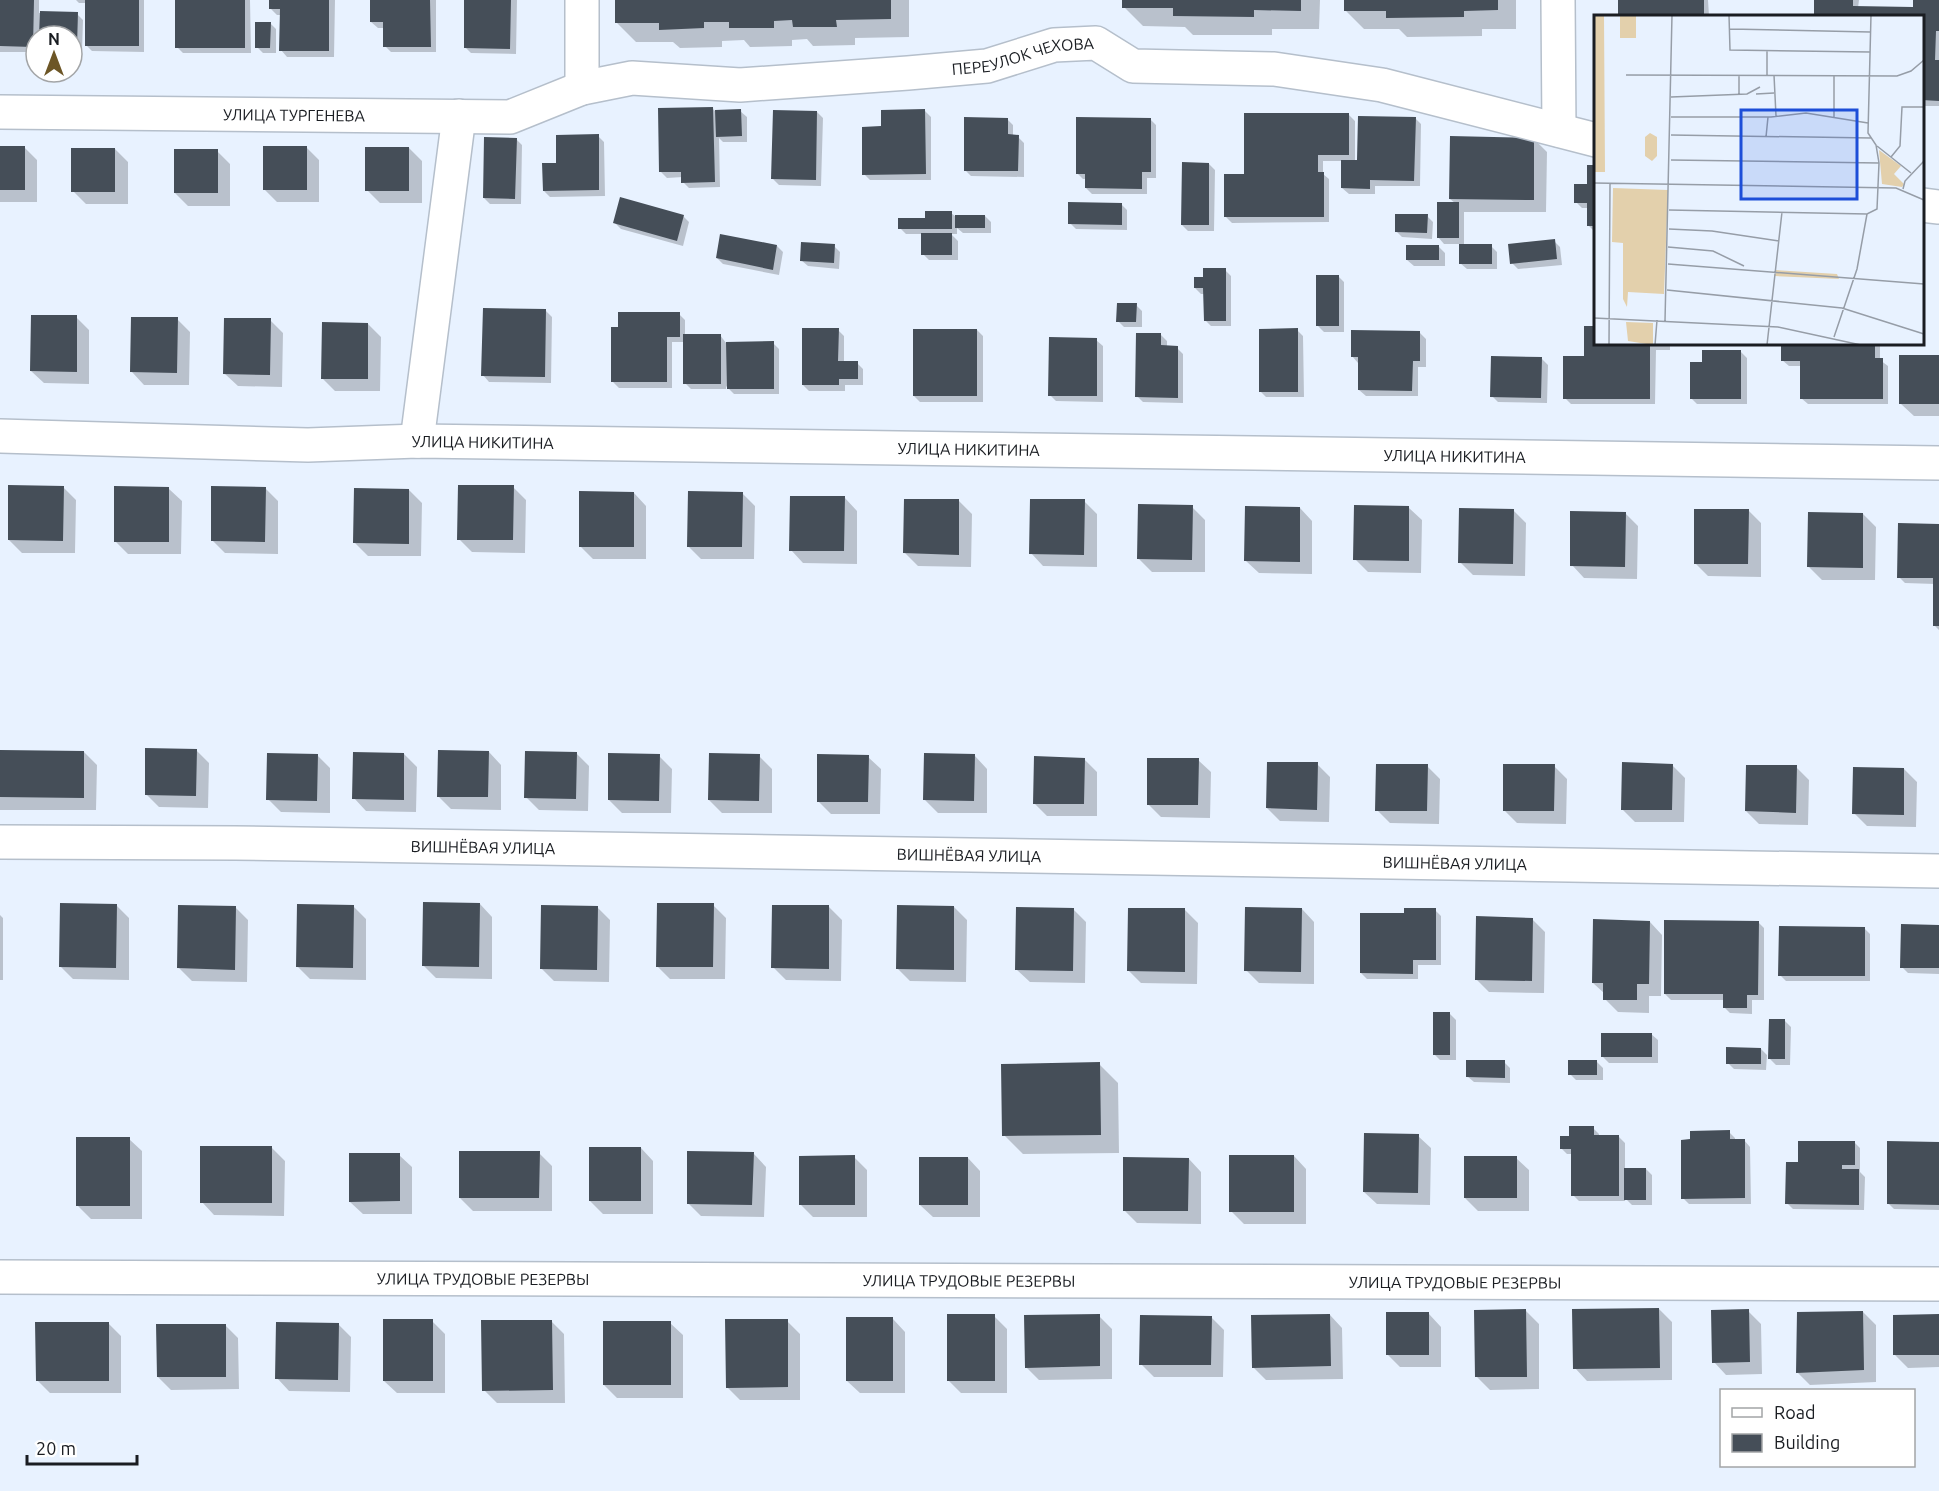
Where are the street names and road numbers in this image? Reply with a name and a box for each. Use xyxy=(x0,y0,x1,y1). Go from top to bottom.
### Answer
street label: ПЕРЕУЛОК ЧЕХОВА xyxy=(951,34,1095,78)
street label: УЛИЦА ТУРГЕНЕВА xyxy=(223,105,366,125)
street label: УЛИЦА НИКИТИНА xyxy=(411,432,555,452)
street label: УЛИЦА НИКИТИНА xyxy=(898,439,1041,459)
street label: УЛИЦА НИКИТИНА xyxy=(1383,446,1526,466)
street label: ВИШНЁВАЯ УЛИЦА xyxy=(411,837,556,857)
street label: ВИШНЁВАЯ УЛИЦА xyxy=(897,845,1042,865)
street label: ВИШНЁВАЯ УЛИЦА xyxy=(1382,853,1528,873)
street label: УЛИЦА ТРУДОВЫЕ РЕЗЕРВЫ xyxy=(377,1269,589,1288)
street label: УЛИЦА ТРУДОВЫЕ РЕЗЕРВЫ xyxy=(863,1271,1075,1290)
street label: УЛИЦА ТРУДОВЫЕ РЕЗЕРВЫ xyxy=(1349,1273,1561,1292)

